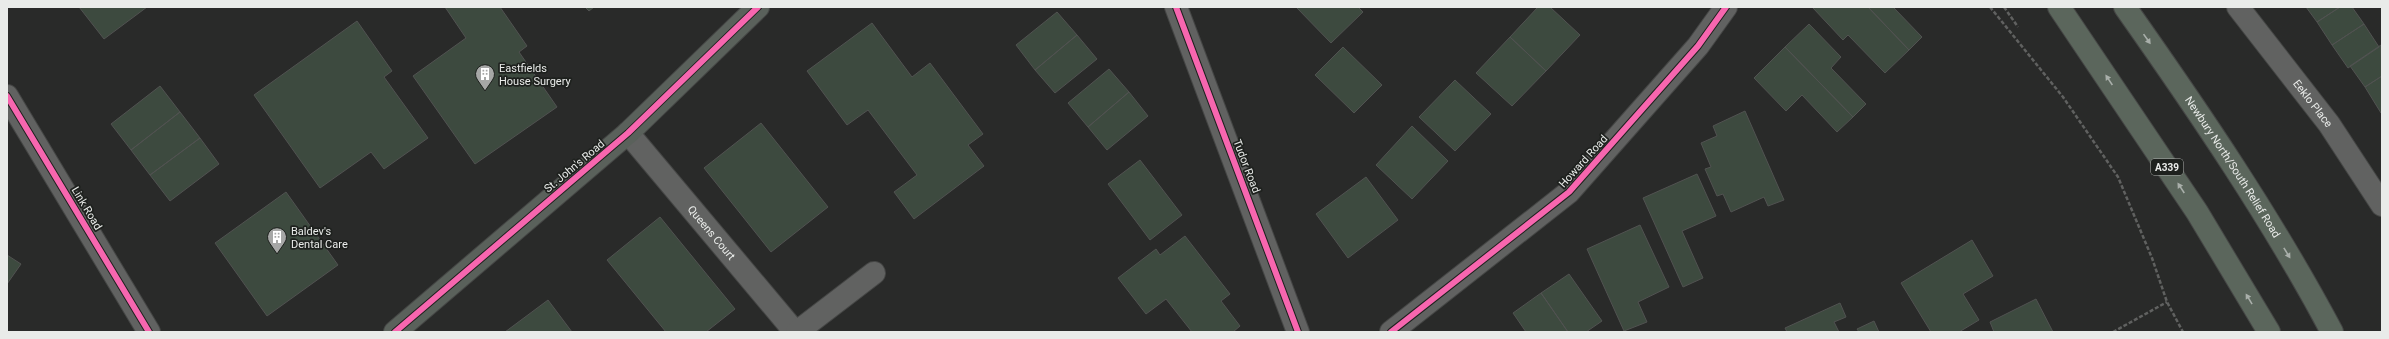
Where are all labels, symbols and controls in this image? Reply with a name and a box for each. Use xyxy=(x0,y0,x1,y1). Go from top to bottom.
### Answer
one-way arrow xyxy=(2143,34,2151,44)
place label: Eastfields House Surgery xyxy=(499,62,571,88)
building icon: Eastfields House Surgery xyxy=(474,63,496,91)
one-way arrow xyxy=(2105,75,2113,85)
street label: Eeklo Place xyxy=(2290,77,2335,130)
street label: Newbury North/South Relief Road xyxy=(2182,94,2283,240)
street label: Howard Road xyxy=(1556,132,1610,190)
street label: St. John's Road xyxy=(541,137,607,195)
street label: Tudor Road xyxy=(1230,138,1263,195)
road number: A339 xyxy=(2151,159,2183,175)
one-way arrow xyxy=(2177,183,2185,193)
street label: Link Road xyxy=(69,184,105,232)
street label: Queens Court xyxy=(685,203,738,263)
place label: Baldev's Dental Care xyxy=(291,225,348,251)
building icon: Baldev's Dental Care xyxy=(266,226,288,254)
one-way arrow xyxy=(2284,247,2291,259)
one-way arrow xyxy=(2246,293,2253,305)

